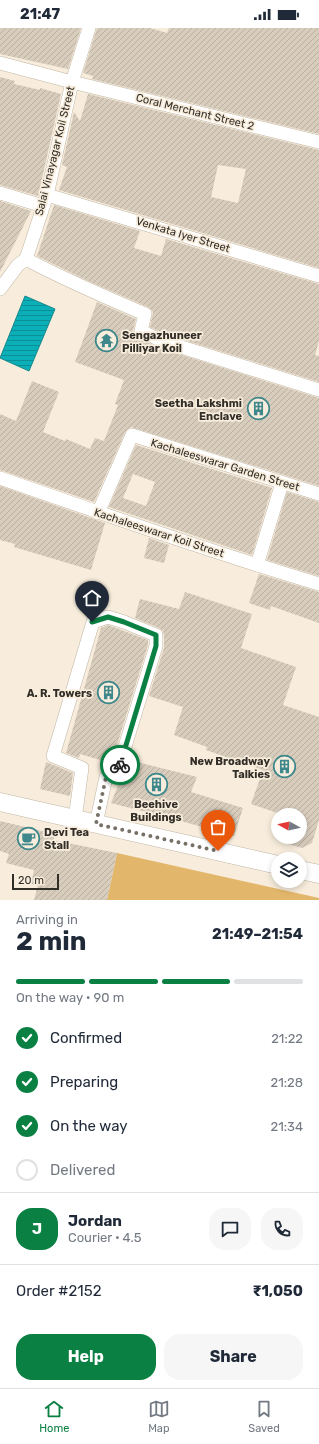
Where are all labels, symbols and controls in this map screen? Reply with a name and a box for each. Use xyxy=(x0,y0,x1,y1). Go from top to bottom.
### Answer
text: 21:47 xyxy=(20,5,60,23)
street label: Salai Vinayagar Koil Street xyxy=(33,84,78,217)
street label: Coral Merchant Street 2 xyxy=(134,91,256,133)
street label: Venkata Iyer Street xyxy=(134,215,232,256)
temple icon: Sengazhuneer Pilliyar Koil xyxy=(94,328,120,354)
place label: Sengazhuneer Pilliyar Koil xyxy=(122,329,202,355)
building icon: Seetha Lakshmi Enclave xyxy=(245,396,271,422)
place label: Seetha Lakshmi Enclave xyxy=(155,397,242,423)
street label: Kachaleeswarar Garden Street xyxy=(149,436,302,494)
street label: Kachaleeswarar Koil Street xyxy=(92,506,226,560)
pin xyxy=(75,581,109,622)
icon: home xyxy=(81,587,103,609)
building icon: A. R. Towers xyxy=(95,680,121,706)
place label: A. R. Towers xyxy=(27,687,92,700)
courier xyxy=(100,745,140,785)
icon: bike xyxy=(109,754,131,776)
building icon: New Broadway Talkies xyxy=(272,754,298,780)
place label: New Broadway Talkies xyxy=(190,755,270,781)
building icon: Beehive Buildings xyxy=(143,771,169,797)
place label: Beehive Buildings xyxy=(130,798,182,824)
north arrow xyxy=(271,808,307,844)
map controls xyxy=(271,808,307,888)
pin xyxy=(201,810,235,851)
icon: bag xyxy=(207,816,229,838)
cafe icon: Devi Tea Stall xyxy=(15,825,41,851)
place label: Devi Tea Stall xyxy=(44,826,89,852)
button: layers xyxy=(271,852,307,888)
scale bar xyxy=(12,872,59,891)
text: 20 m xyxy=(18,874,44,887)
text: Arriving in xyxy=(16,912,78,927)
text: 21:49–21:54 xyxy=(212,925,303,943)
text: 2 min xyxy=(16,926,86,957)
text: On the way · 90 m xyxy=(16,990,124,1005)
icon: check xyxy=(16,1027,38,1049)
text: Confirmed xyxy=(50,1029,122,1047)
text: 21:22 xyxy=(271,1031,303,1046)
icon: check xyxy=(16,1071,38,1093)
text: Preparing xyxy=(50,1073,118,1091)
text: 21:28 xyxy=(271,1075,303,1090)
icon: check xyxy=(16,1115,38,1137)
text: On the way xyxy=(50,1117,128,1135)
text: 21:34 xyxy=(271,1119,303,1134)
text: Delivered xyxy=(50,1161,115,1179)
button: chat xyxy=(209,1208,251,1250)
button: phone xyxy=(261,1208,303,1250)
text: Jordan xyxy=(68,1212,122,1230)
text: J xyxy=(32,1220,42,1238)
text: Courier · 4.5 xyxy=(68,1230,142,1245)
text: Order #2152 xyxy=(16,1282,101,1300)
text: ₹1,050 xyxy=(252,1282,303,1300)
button: Help xyxy=(16,1334,156,1380)
button: Share xyxy=(164,1334,303,1380)
tab: Home xyxy=(39,1398,69,1435)
tab: Map xyxy=(148,1398,170,1435)
tab: Saved xyxy=(248,1398,280,1435)

